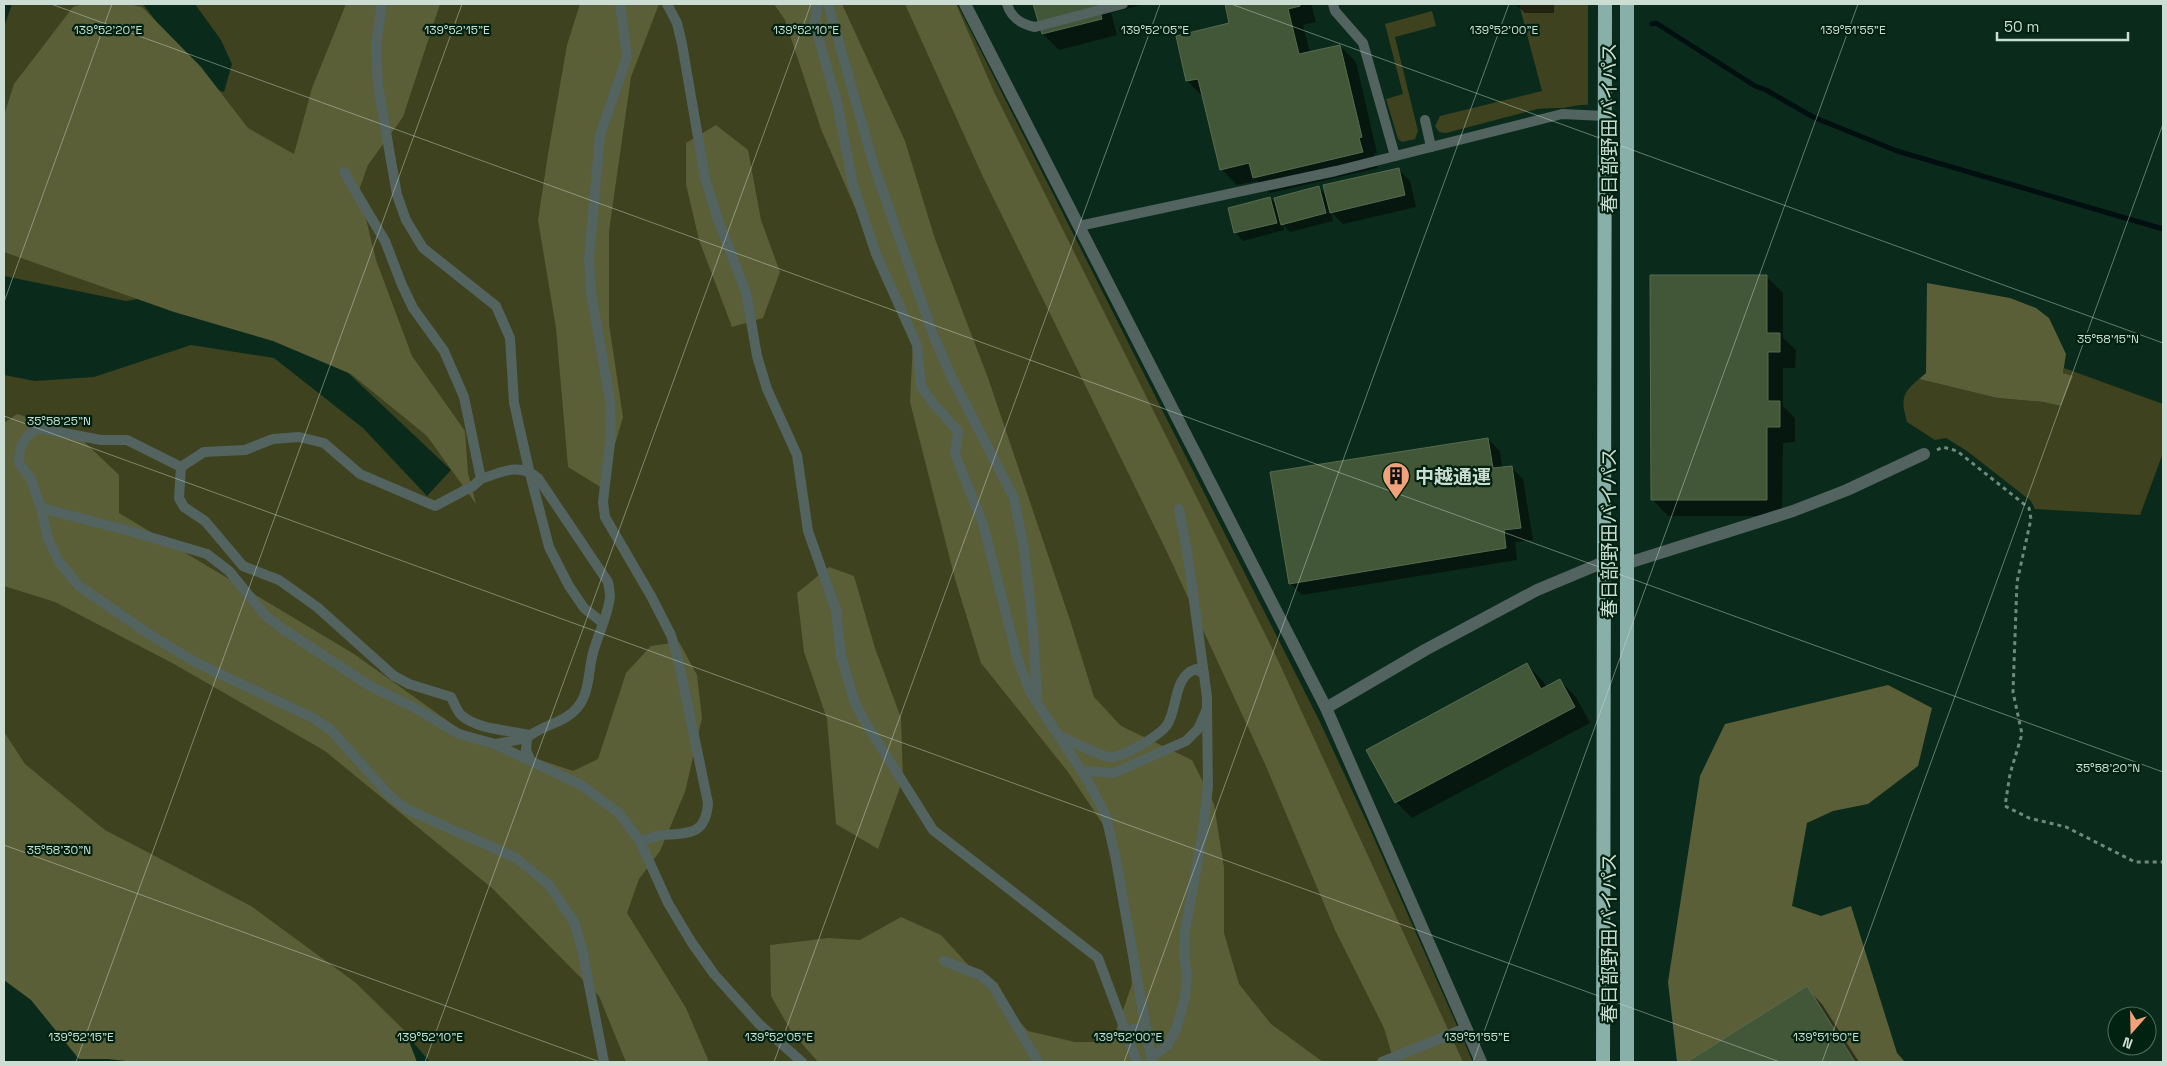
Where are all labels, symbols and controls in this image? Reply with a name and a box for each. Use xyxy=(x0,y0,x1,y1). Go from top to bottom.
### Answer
scale bar xyxy=(1997,10,2128,42)
text: 50 m xyxy=(2004,17,2039,36)
text: 139°52'20"E xyxy=(74,22,142,38)
text: 139°52'15"E xyxy=(424,22,490,38)
text: 139°52'10"E xyxy=(773,22,839,38)
text: 139°52'05"E xyxy=(1121,22,1189,38)
text: 139°52'00"E xyxy=(1470,22,1539,38)
text: 139°51'55"E xyxy=(1820,22,1886,38)
street label: 春日部野田バイパス xyxy=(1597,43,1622,213)
text: 35°58'15"N xyxy=(2077,331,2139,347)
text: 35°58'25"N xyxy=(27,413,91,429)
street label: 春日部野田バイパス xyxy=(1597,448,1622,618)
building icon: 中越通運 xyxy=(1381,461,1411,500)
place label: 中越通運 xyxy=(1415,464,1491,489)
text: 35°58'20"N xyxy=(2076,760,2140,776)
text: 35°58'30"N xyxy=(27,842,91,858)
street label: 春日部野田バイパス xyxy=(1597,853,1622,1023)
north arrow xyxy=(2107,1006,2157,1056)
text: 139°52'15"E xyxy=(48,1029,114,1045)
text: 139°52'10"E xyxy=(397,1029,463,1045)
text: 139°52'05"E xyxy=(745,1029,813,1045)
text: 139°52'00"E xyxy=(1094,1029,1163,1045)
text: 139°51'55"E xyxy=(1444,1029,1510,1045)
text: 139°51'50"E xyxy=(1793,1029,1859,1045)
text: N xyxy=(2120,1033,2135,1053)

